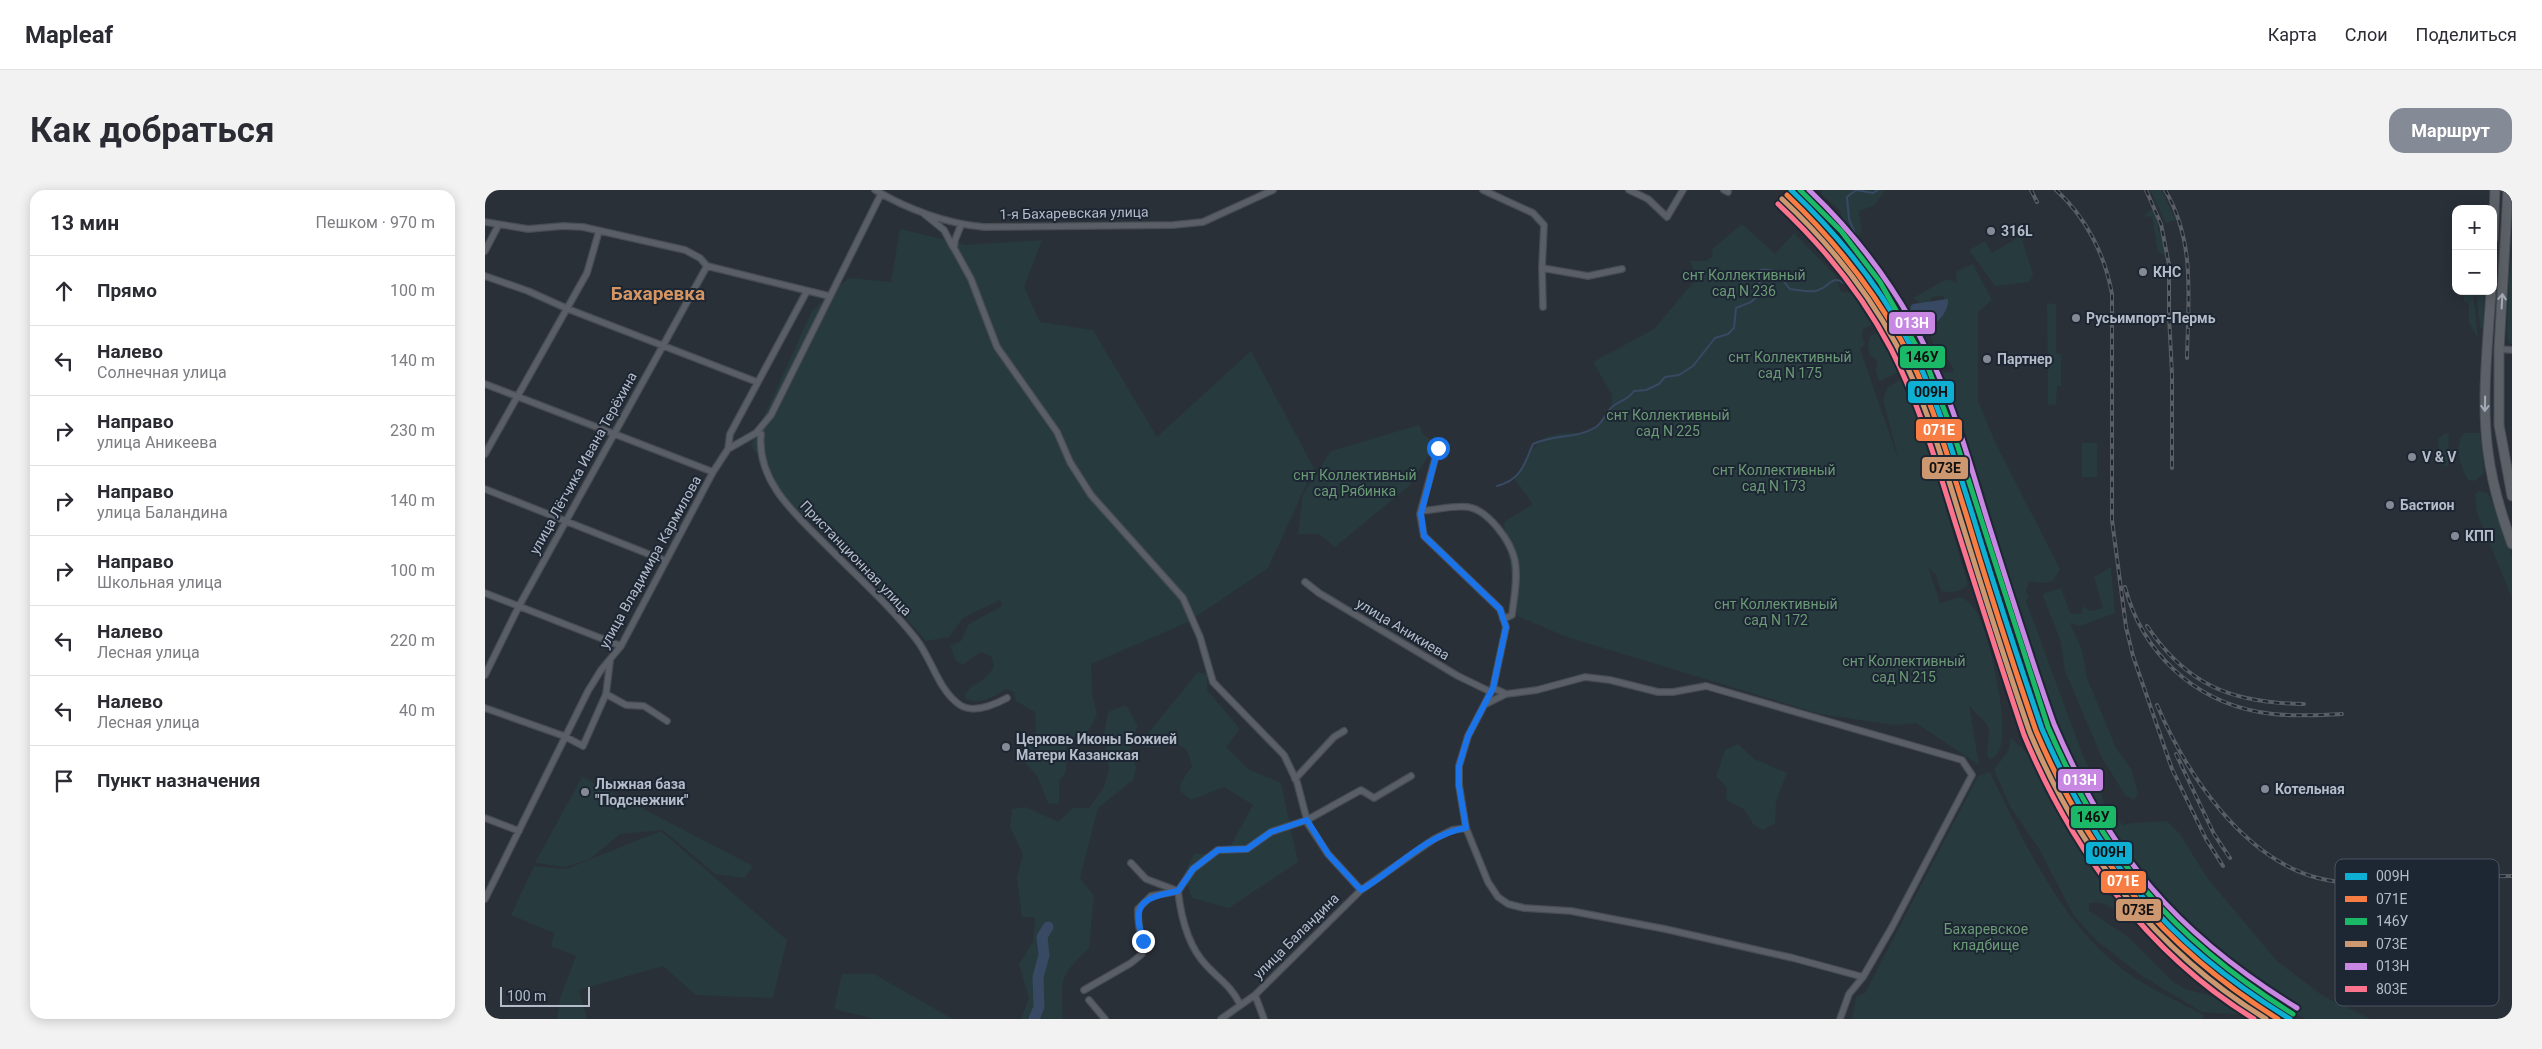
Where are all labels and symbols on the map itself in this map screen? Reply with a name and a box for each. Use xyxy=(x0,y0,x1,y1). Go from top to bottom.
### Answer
street label: 1-я Бахаревская улица xyxy=(999,204,1149,222)
place label: 316L xyxy=(2001,223,2033,239)
marker: 316L xyxy=(1985,225,1997,237)
place label: КНС xyxy=(2153,264,2181,280)
marker: КНС xyxy=(2137,266,2149,278)
park label: снт Коллективный сад N 236 xyxy=(1682,267,1806,299)
district label: Бахаревка xyxy=(611,282,705,305)
one-way arrow xyxy=(2498,293,2507,309)
place label: Русьимпорт-Пермь xyxy=(2086,310,2216,326)
line badge: 013Н xyxy=(1888,311,1936,335)
marker: Русьимпорт-Пермь xyxy=(2070,312,2082,324)
text: 013Н xyxy=(1895,315,1929,331)
line badge: 146У xyxy=(1899,345,1946,369)
park label: снт Коллективный сад N 175 xyxy=(1728,349,1852,381)
text: 146У xyxy=(1906,349,1939,365)
place label: Партнер xyxy=(1997,351,2053,367)
marker: Партнер xyxy=(1981,353,1993,365)
street label: улица Лётчика Ивана Терёхина xyxy=(526,369,640,557)
line badge: 009Н xyxy=(1907,380,1955,404)
text: 009Н xyxy=(1914,384,1948,400)
one-way arrow xyxy=(2480,396,2490,412)
park label: снт Коллективный сад N 225 xyxy=(1606,407,1730,439)
line badge: 071Е xyxy=(1915,418,1963,442)
text: 071Е xyxy=(1923,422,1955,438)
route start xyxy=(1427,437,1450,460)
place label: V & V xyxy=(2422,449,2457,465)
marker: V & V xyxy=(2406,451,2418,463)
line badge: 073Е xyxy=(1921,456,1969,480)
text: 073Е xyxy=(1929,460,1961,476)
park label: снт Коллективный сад N 173 xyxy=(1712,462,1836,494)
park label: снт Коллективный сад Рябинка xyxy=(1293,467,1417,499)
street label: улица Владимира Кармилова xyxy=(596,473,704,651)
street label: Пристанционная улица xyxy=(797,497,915,619)
place label: Бастион xyxy=(2400,497,2455,513)
marker: Бастион xyxy=(2384,499,2396,511)
place label: КПП xyxy=(2465,528,2494,544)
marker: КПП xyxy=(2449,530,2461,542)
street label: улица Аникиева xyxy=(1353,595,1453,663)
park label: снт Коллективный сад N 172 xyxy=(1714,596,1838,628)
park label: снт Коллективный сад N 215 xyxy=(1842,653,1966,685)
place label: Церковь Иконы Божией Матери Казанская xyxy=(1016,731,1177,763)
marker: Церковь Иконы Божией Матери Казанская xyxy=(1000,741,1012,753)
line badge: 013Н xyxy=(2057,768,2104,792)
text: 013Н xyxy=(2063,772,2097,788)
place label: Лыжная база "Подснежник" xyxy=(595,776,689,808)
place label: Котельная xyxy=(2275,781,2345,797)
marker: Котельная xyxy=(2259,783,2271,795)
marker: Лыжная база "Подснежник" xyxy=(579,786,591,798)
line badge: 146У xyxy=(2070,805,2117,829)
text: 146У xyxy=(2077,809,2110,825)
line badge: 009Н xyxy=(2085,841,2133,865)
text: 009Н xyxy=(2092,844,2126,860)
legend xyxy=(2335,859,2499,1006)
text: 009Н xyxy=(2376,868,2410,884)
line badge: 071Е xyxy=(2100,870,2147,894)
text: 071Е xyxy=(2107,873,2139,889)
street label: улица Баландина xyxy=(1250,890,1342,982)
text: 071Е xyxy=(2376,891,2408,907)
line badge: 073Е xyxy=(2115,898,2162,922)
text: 073Е xyxy=(2122,902,2154,918)
text: 146У xyxy=(2376,913,2409,929)
park label: Бахаревское кладбище xyxy=(1944,921,2028,953)
route end xyxy=(1132,930,1155,953)
text: 073Е xyxy=(2376,936,2408,952)
text: 013Н xyxy=(2376,958,2410,974)
text: 803Е xyxy=(2376,981,2408,997)
scale bar xyxy=(500,984,590,1007)

